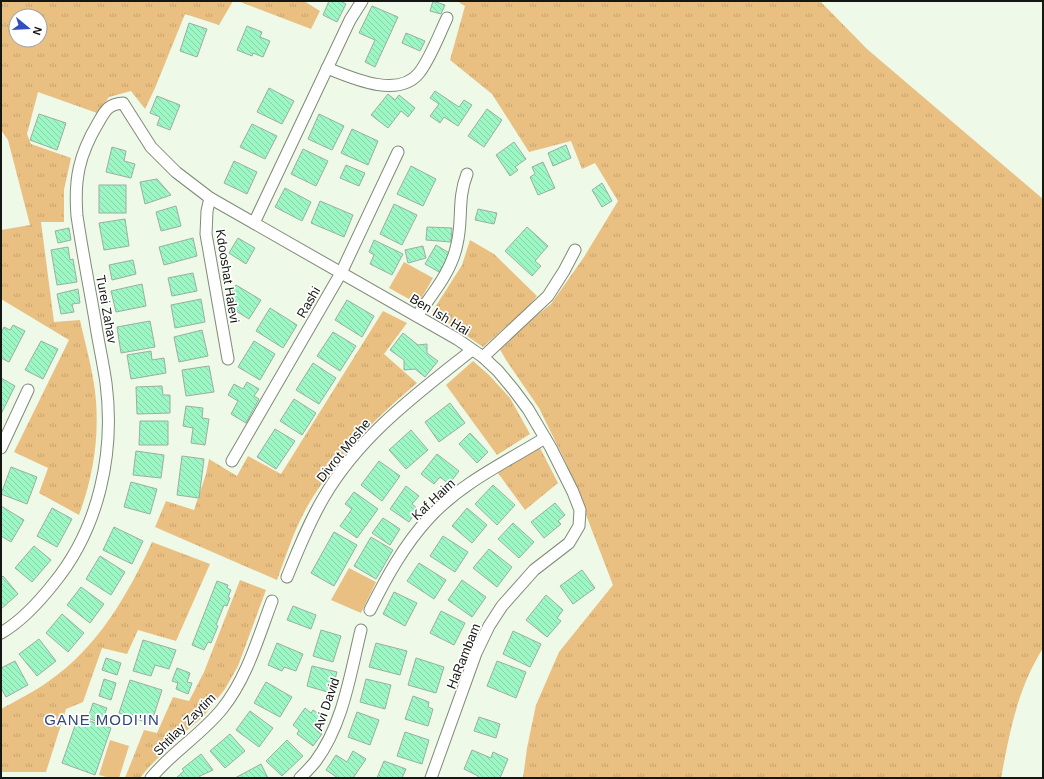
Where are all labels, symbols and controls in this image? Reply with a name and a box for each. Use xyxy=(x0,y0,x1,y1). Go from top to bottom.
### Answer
north arrow xyxy=(8,8,48,48)
text: N xyxy=(31,25,44,37)
street label: Kdooshat Halevi xyxy=(213,228,242,324)
street label: Turei Zahav xyxy=(93,274,120,345)
street label: Rashi xyxy=(294,284,323,320)
street label: Ben Ish Hai xyxy=(407,291,473,338)
street label: Divrot Moshe xyxy=(313,416,373,485)
street label: Kaf Haim xyxy=(409,476,458,523)
street label: HaRambam xyxy=(444,621,483,691)
street label: Avi David xyxy=(310,676,342,732)
street label: Shtilay Zaytim xyxy=(150,690,219,759)
district label: GANE MODI'IN xyxy=(44,711,160,728)

